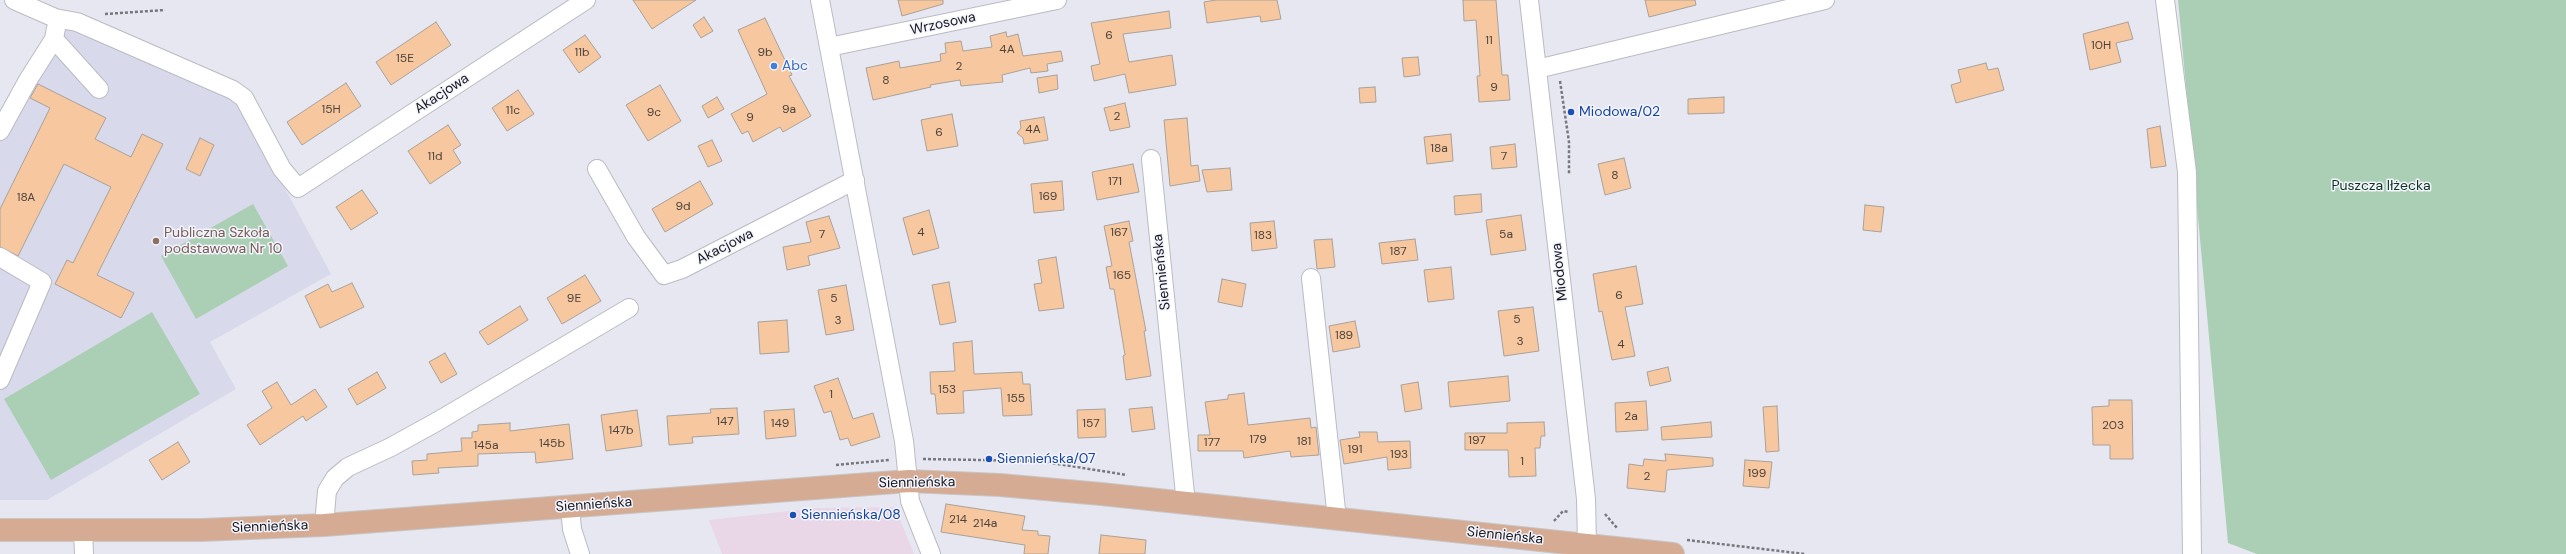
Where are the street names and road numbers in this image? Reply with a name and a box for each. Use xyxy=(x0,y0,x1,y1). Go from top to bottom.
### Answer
street label: Wrzosowa xyxy=(909,9,977,39)
street label: Akacjowa xyxy=(412,70,472,118)
street label: Akacjowa xyxy=(694,226,756,268)
street label: Siennieńska xyxy=(1150,233,1174,311)
street label: Miodowa xyxy=(1549,242,1571,302)
street label: Siennieńska xyxy=(879,474,955,492)
street label: Siennieńska xyxy=(555,494,633,516)
street label: Siennieńska xyxy=(231,517,309,537)
street label: Siennieńska xyxy=(1466,524,1544,548)

